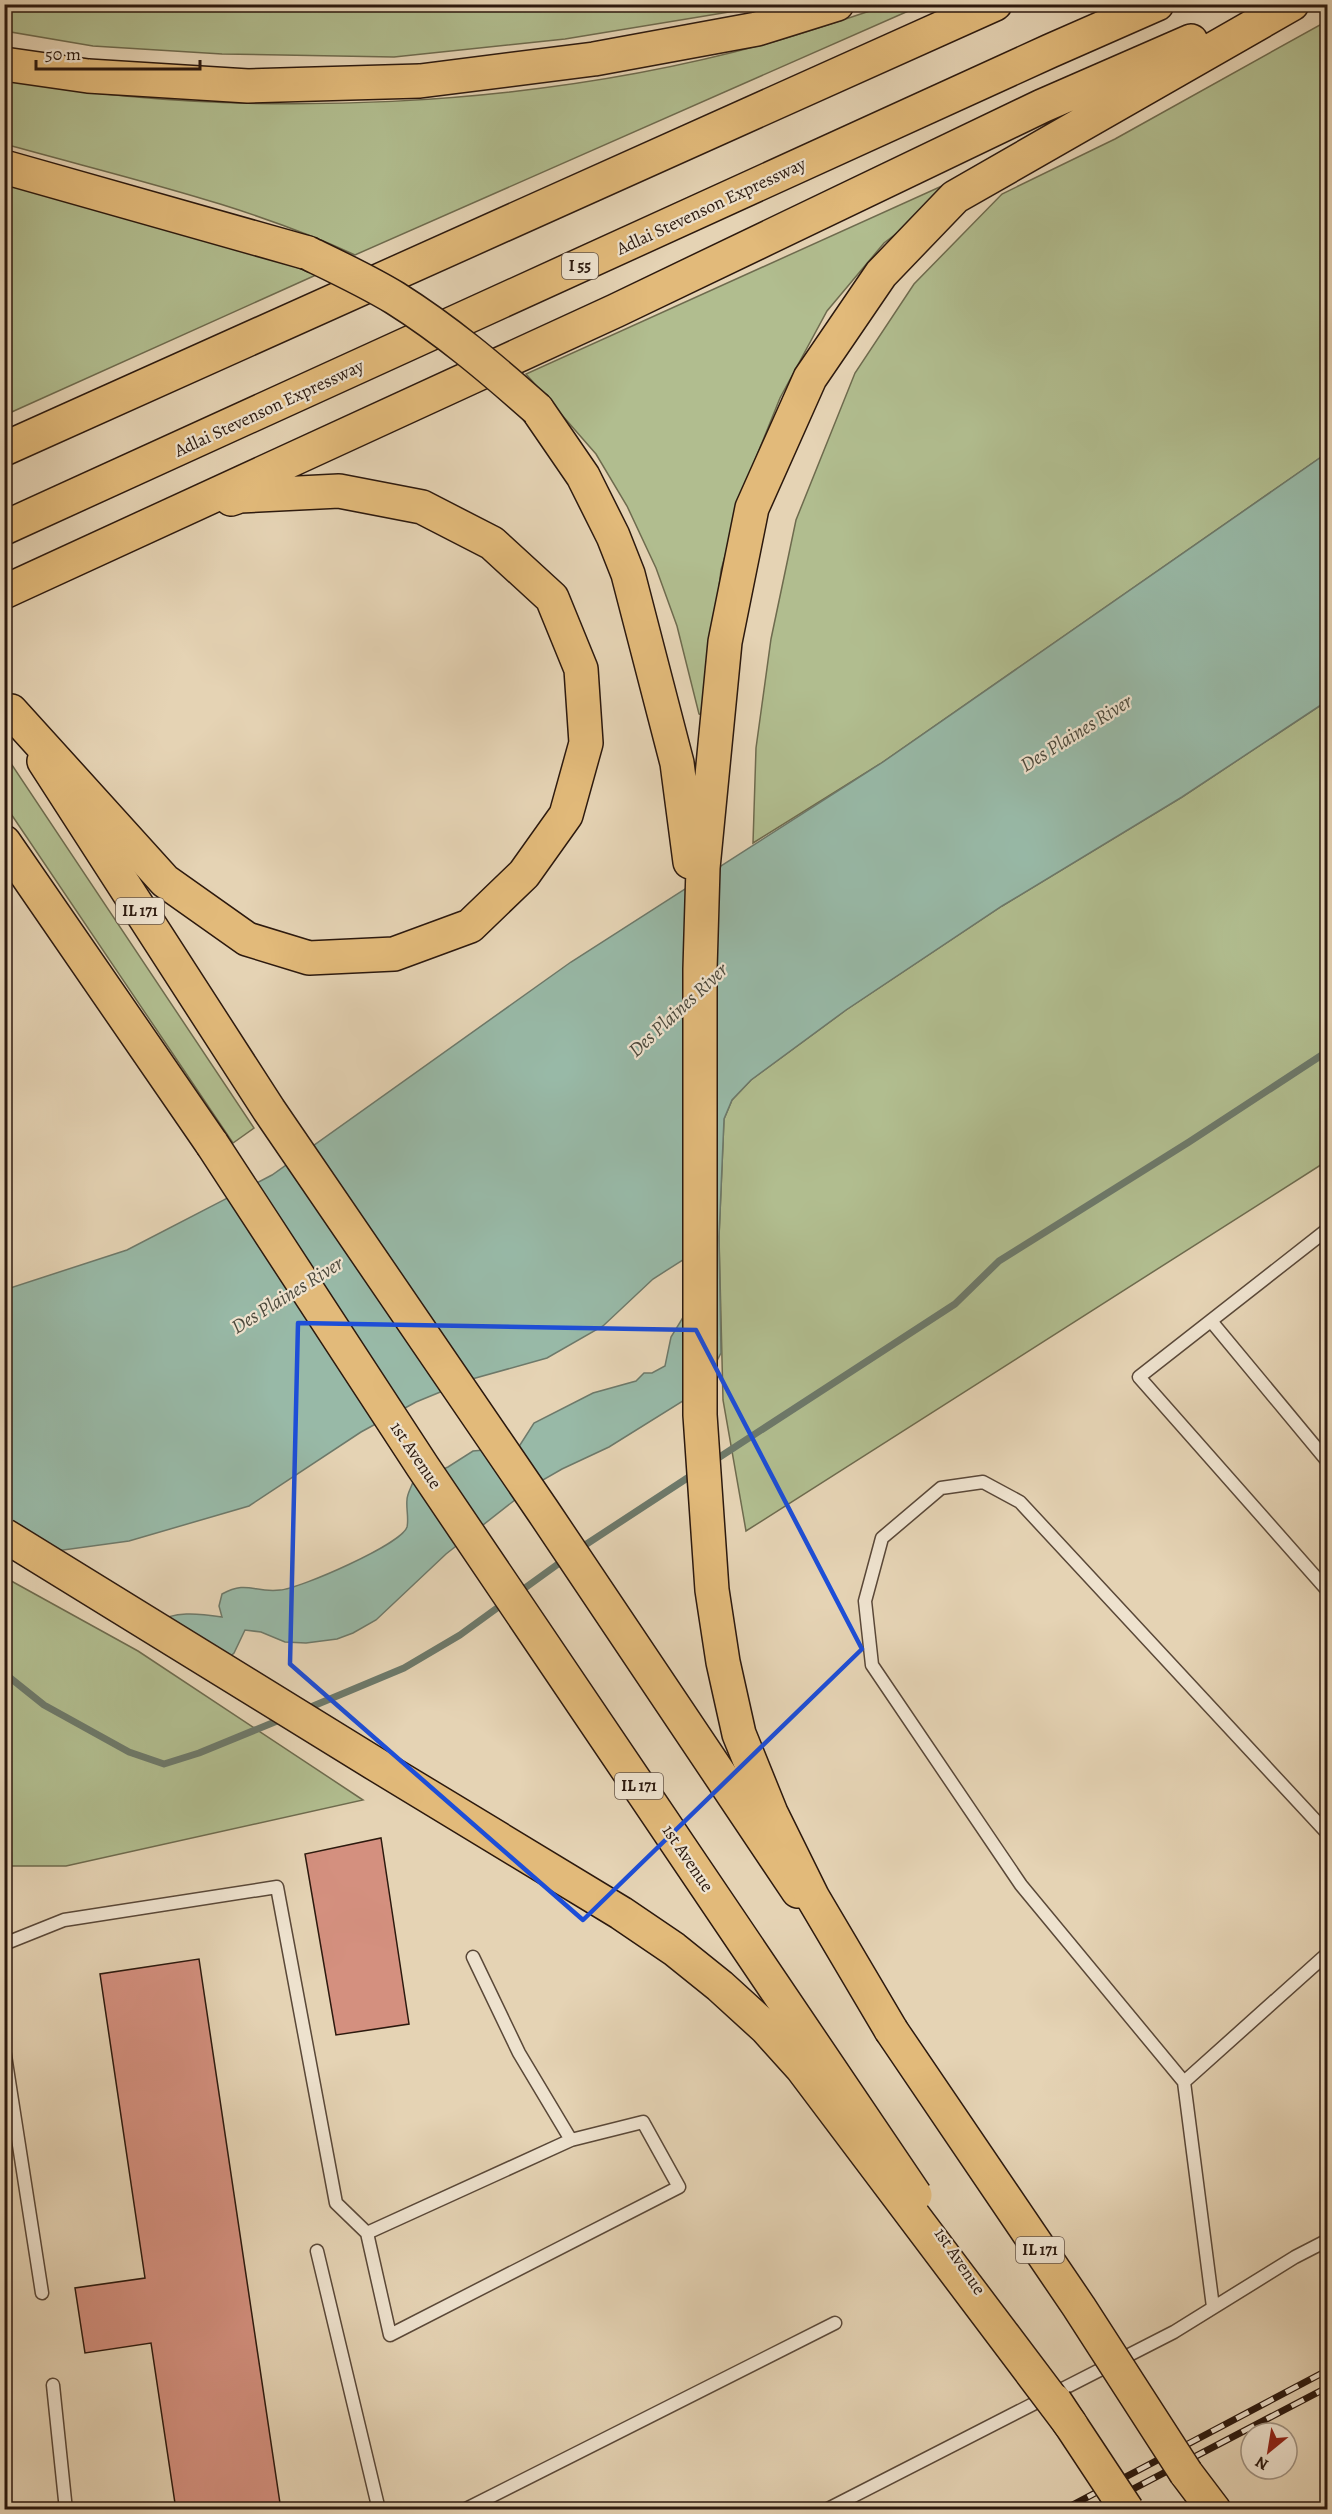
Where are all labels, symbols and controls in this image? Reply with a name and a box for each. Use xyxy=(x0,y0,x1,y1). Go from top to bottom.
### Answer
scale bar xyxy=(36,33,200,71)
text: 50 m xyxy=(45,42,81,66)
street label: Adlai Stevenson Expressway xyxy=(611,151,811,261)
road number: I 55 xyxy=(562,253,598,279)
street label: Adlai Stevenson Expressway xyxy=(169,353,369,463)
water label: Des Plaines River xyxy=(1015,687,1138,778)
road number: IL 171 xyxy=(116,898,164,924)
water label: Des Plaines River xyxy=(622,956,734,1063)
water label: Des Plaines River xyxy=(226,1249,349,1340)
street label: 1st Avenue xyxy=(385,1417,447,1493)
road number: IL 171 xyxy=(615,1773,663,1799)
street label: 1st Avenue xyxy=(657,1820,719,1896)
street label: 1st Avenue xyxy=(929,2223,991,2299)
road number: IL 171 xyxy=(1016,2237,1064,2263)
north arrow xyxy=(1239,2421,1299,2481)
text: N xyxy=(1251,2451,1273,2476)

